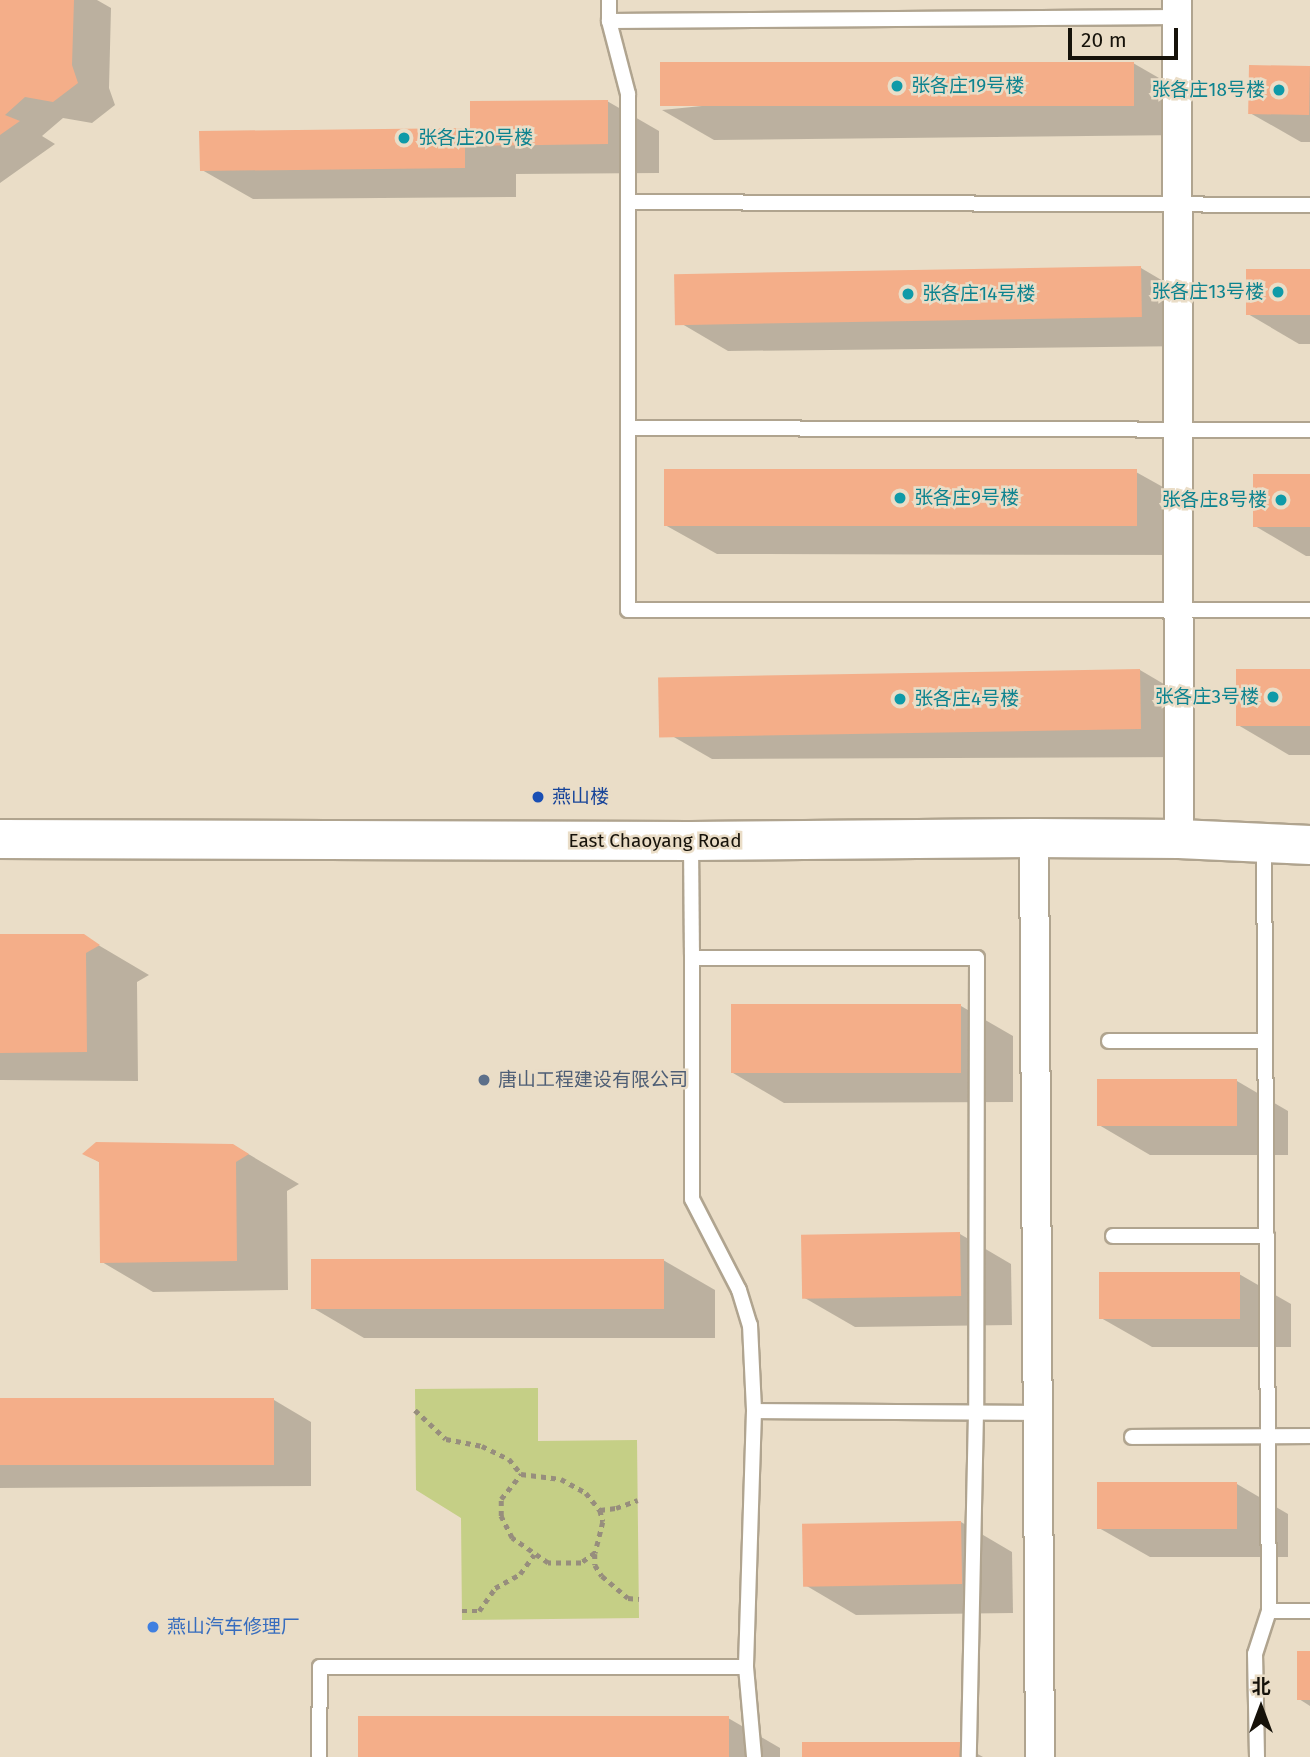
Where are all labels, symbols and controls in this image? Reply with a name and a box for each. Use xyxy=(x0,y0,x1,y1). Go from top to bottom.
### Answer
scale bar xyxy=(1072,14,1182,58)
text: 20 m xyxy=(1081,27,1127,53)
place label: 张各庄19号楼 xyxy=(911,75,1024,97)
marker: 张各庄19号楼 xyxy=(889,78,905,94)
place label: 张各庄18号楼 xyxy=(1151,79,1265,101)
marker: 张各庄18号楼 xyxy=(1271,82,1287,98)
place label: 张各庄20号楼 xyxy=(418,127,533,149)
marker: 张各庄20号楼 xyxy=(396,130,412,146)
place label: 张各庄13号楼 xyxy=(1151,281,1264,303)
place label: 张各庄14号楼 xyxy=(922,283,1035,305)
marker: 张各庄13号楼 xyxy=(1270,284,1286,300)
marker: 张各庄14号楼 xyxy=(900,286,916,302)
place label: 张各庄9号楼 xyxy=(914,487,1019,509)
place label: 张各庄8号楼 xyxy=(1162,489,1267,511)
marker: 张各庄9号楼 xyxy=(892,490,908,506)
marker: 张各庄8号楼 xyxy=(1273,492,1289,508)
place label: 张各庄3号楼 xyxy=(1155,686,1259,708)
place label: 张各庄4号楼 xyxy=(914,688,1019,710)
marker: 张各庄3号楼 xyxy=(1265,689,1281,705)
marker: 张各庄4号楼 xyxy=(892,691,908,707)
place label: 燕山楼 xyxy=(552,786,609,808)
marker: 燕山楼 xyxy=(530,789,546,805)
street label: East Chaoyang Road xyxy=(568,830,742,852)
place label: 唐山工程建设有限公司 xyxy=(498,1069,688,1091)
marker: 唐山工程建设有限公司 xyxy=(476,1072,492,1088)
place label: 燕山汽车修理厂 xyxy=(167,1616,300,1638)
marker: 燕山汽车修理厂 xyxy=(145,1619,161,1635)
north arrow xyxy=(1226,1673,1296,1743)
text: 北 xyxy=(1251,1675,1271,1698)

